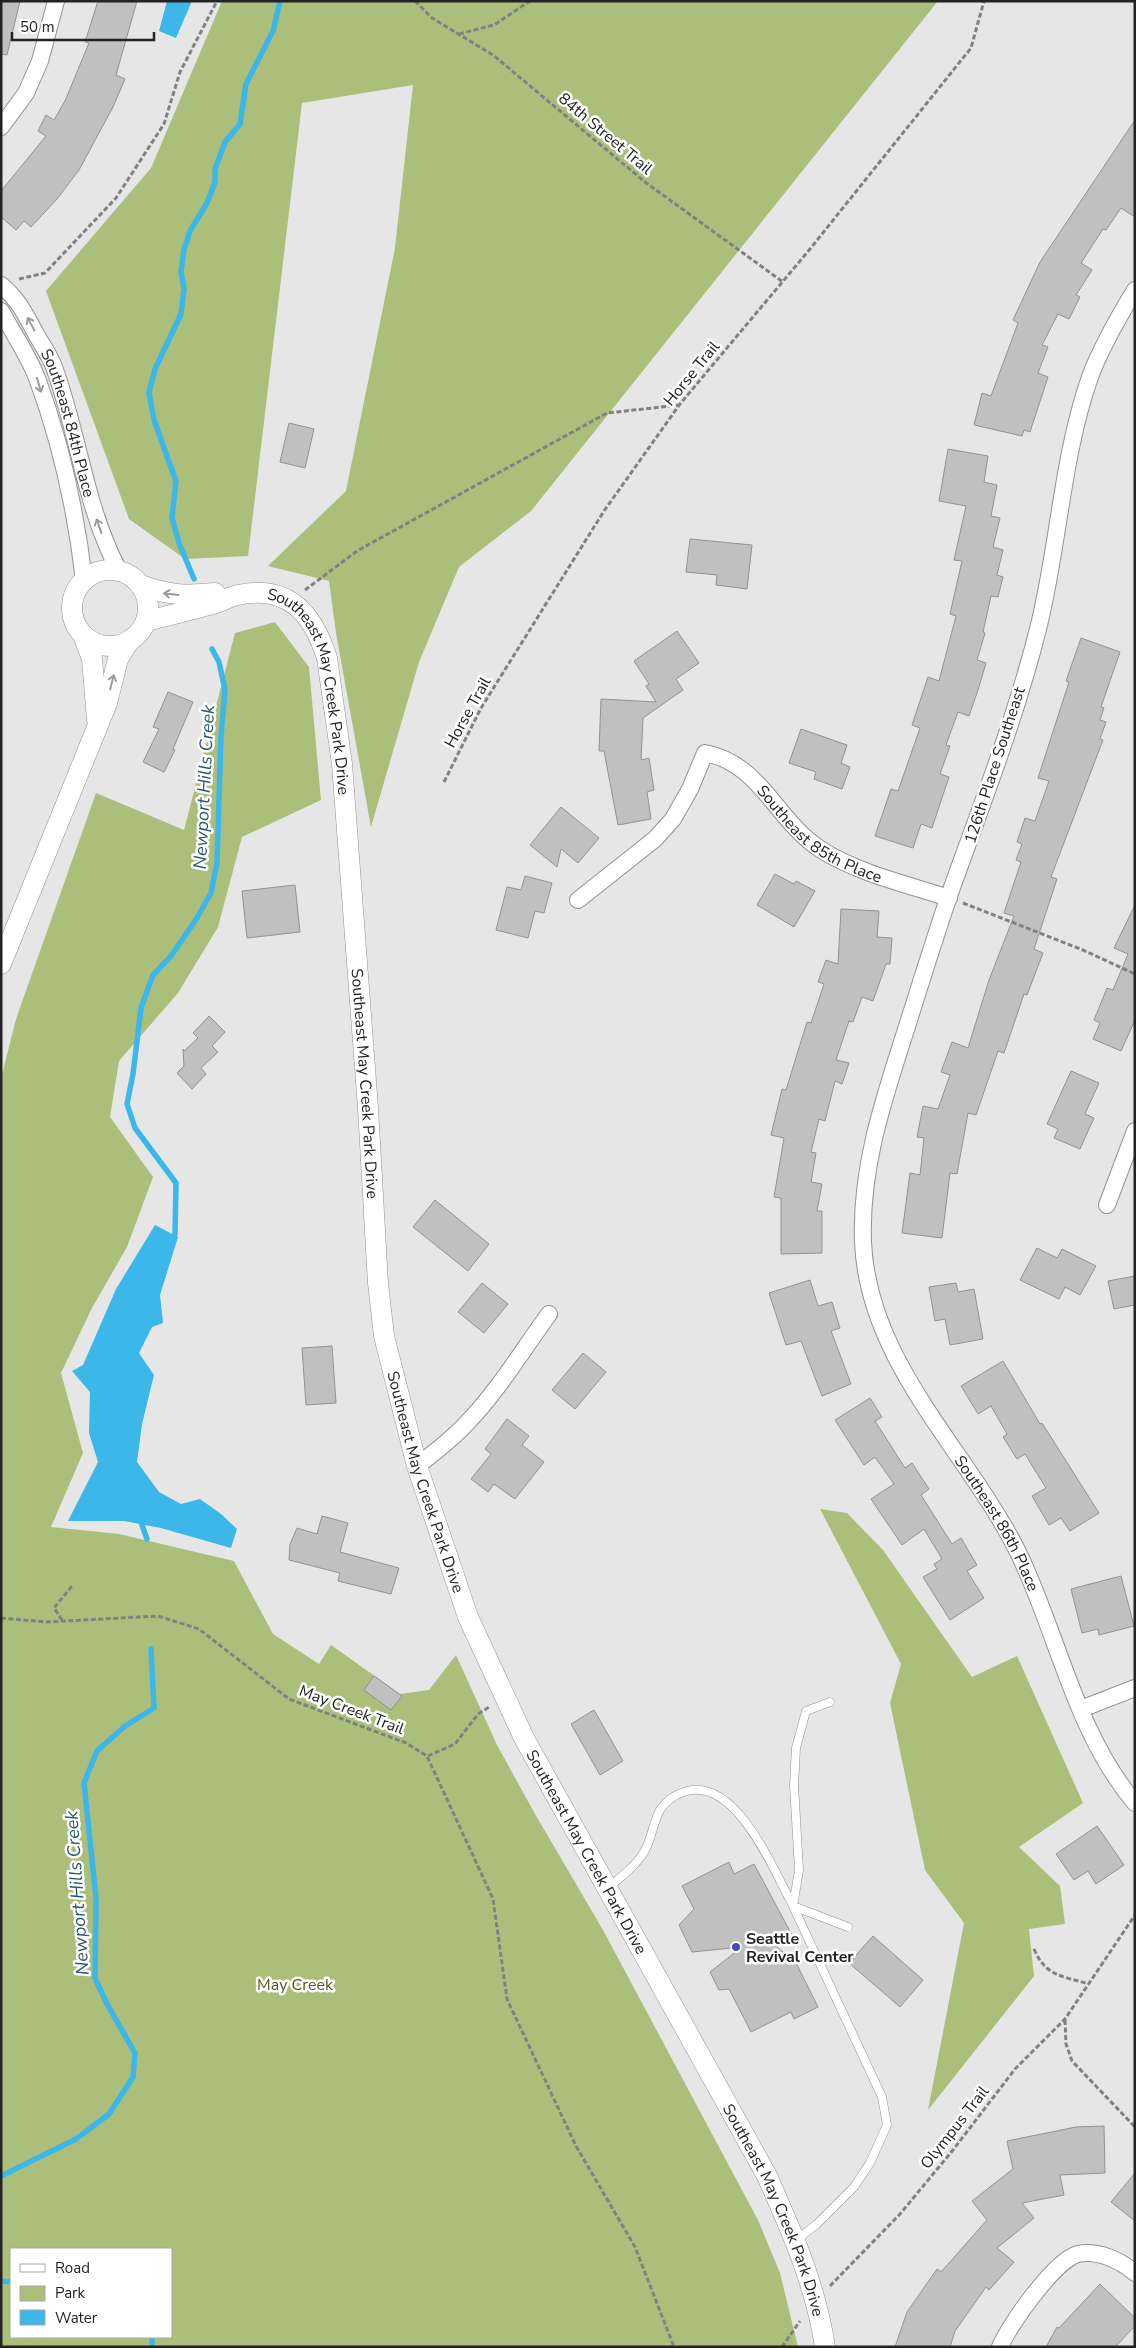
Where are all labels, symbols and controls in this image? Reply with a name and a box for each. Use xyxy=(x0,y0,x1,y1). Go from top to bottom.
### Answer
scale bar xyxy=(12,10,155,42)
text: 50 m xyxy=(20,17,55,37)
street label: 84th Street Trail xyxy=(554,88,657,180)
one-way arrow xyxy=(26,316,36,331)
street label: Horse Trail xyxy=(659,336,725,411)
street label: Southeast 84th Place xyxy=(35,345,100,500)
one-way arrow xyxy=(35,377,44,393)
one-way arrow xyxy=(94,519,103,535)
street label: Southeast May Creek Park Drive xyxy=(265,583,354,796)
one-way arrow xyxy=(163,589,179,599)
street label: Horse Trail xyxy=(439,673,497,752)
one-way arrow xyxy=(108,674,117,690)
street label: 126th Place Southeast xyxy=(959,684,1031,846)
water label: Newport Hills Creek xyxy=(188,703,220,870)
street label: Southeast 85th Place xyxy=(752,780,885,888)
street label: Southeast May Creek Park Drive xyxy=(345,968,383,1199)
street label: Southeast May Creek Park Drive xyxy=(381,1369,469,1596)
street label: Southeast 86th Place xyxy=(949,1451,1044,1595)
street label: May Creek Trail xyxy=(296,1680,408,1740)
street label: Southeast May Creek Park Drive xyxy=(521,1746,652,1958)
water label: Newport Hills Creek xyxy=(59,1809,95,1976)
place label: Seattle Revival Center xyxy=(746,1928,854,1968)
marker: Seattle Revival Center xyxy=(730,1941,742,1953)
park label: May Creek xyxy=(257,1974,334,1996)
street label: Olympus Trail xyxy=(915,2081,994,2174)
street label: Southeast May Creek Park Drive xyxy=(717,2100,829,2319)
legend xyxy=(10,2248,172,2338)
text: Road xyxy=(55,2258,90,2278)
text: Park xyxy=(55,2283,85,2303)
text: Water xyxy=(55,2308,98,2328)

